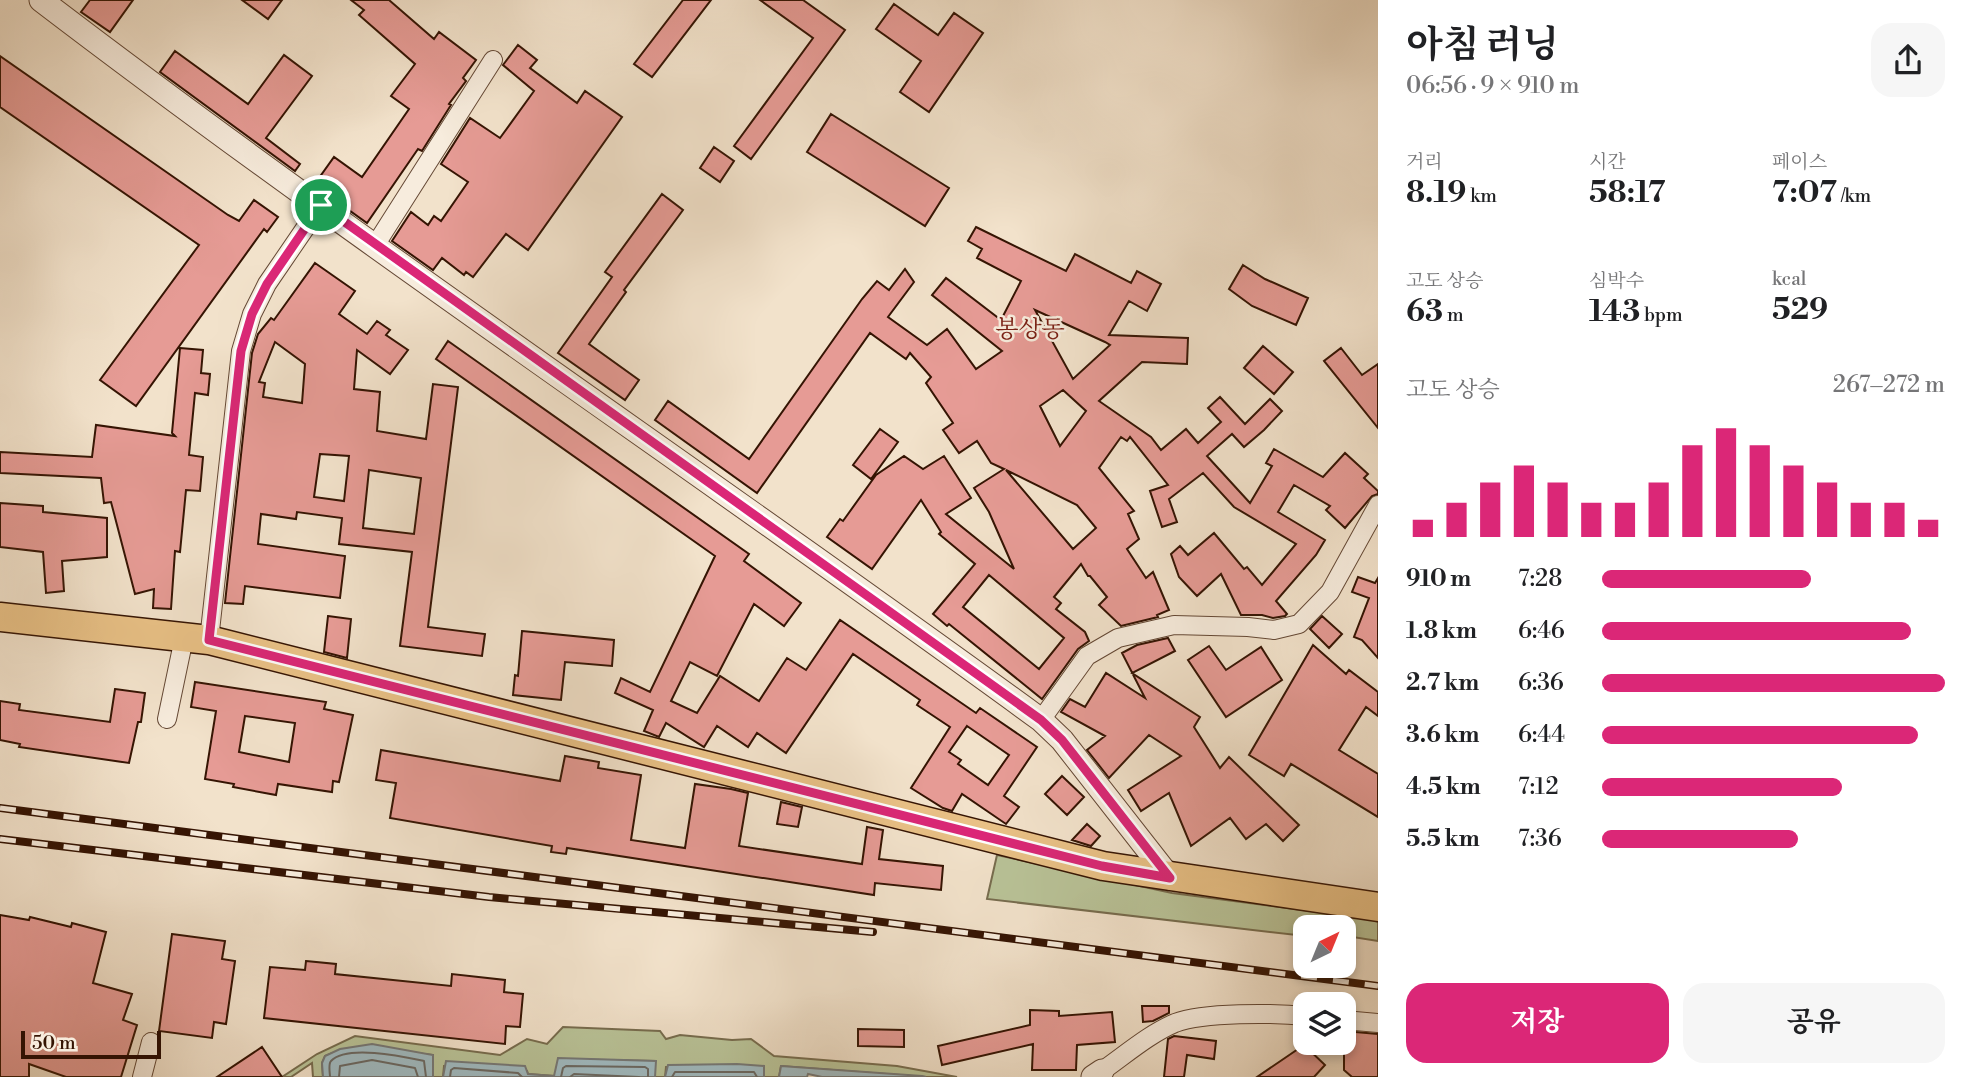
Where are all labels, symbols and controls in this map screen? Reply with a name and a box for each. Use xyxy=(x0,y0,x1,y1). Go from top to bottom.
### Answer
text: 아침 러닝 xyxy=(1406,22,1559,69)
button: share xyxy=(1871,23,1945,97)
text: 06:56 · 9 × 910 m xyxy=(1406,72,1580,100)
text: 거리 xyxy=(1406,150,1443,174)
text: 시간 xyxy=(1589,150,1626,174)
text: 페이스 xyxy=(1772,150,1827,174)
text: 8.19 xyxy=(1406,174,1466,212)
text: 58:17 xyxy=(1589,174,1665,212)
text: 7:07 xyxy=(1772,174,1837,212)
pin xyxy=(291,175,351,235)
text: km xyxy=(1466,184,1497,208)
text: /km xyxy=(1837,184,1871,208)
icon: arrive xyxy=(302,186,340,224)
text: kcal xyxy=(1772,267,1806,291)
text: 고도 상승 xyxy=(1406,269,1483,293)
text: 심박수 xyxy=(1589,269,1644,293)
text: 529 xyxy=(1772,291,1828,329)
text: 63 xyxy=(1406,293,1443,331)
text: 143 xyxy=(1589,293,1640,331)
text: m xyxy=(1443,303,1464,327)
text: bpm xyxy=(1640,303,1683,327)
district label: 봉상동 xyxy=(995,315,1065,345)
text: 267–272 m xyxy=(1833,371,1945,399)
text: 고도 상승 xyxy=(1406,376,1500,404)
text: 910 m xyxy=(1406,565,1471,593)
text: 7:28 xyxy=(1518,565,1562,593)
text: 1.8 km xyxy=(1406,617,1477,645)
text: 6:46 xyxy=(1518,617,1565,645)
text: 2.7 km xyxy=(1406,669,1479,697)
text: 6:36 xyxy=(1518,669,1564,697)
text: 3.6 km xyxy=(1406,721,1479,749)
text: 6:44 xyxy=(1518,721,1565,749)
text: 4.5 km xyxy=(1406,773,1481,801)
text: 7:12 xyxy=(1518,773,1559,801)
text: 5.5 km xyxy=(1406,825,1480,853)
text: 7:36 xyxy=(1518,825,1562,853)
north arrow xyxy=(1293,915,1356,978)
map controls xyxy=(1293,915,1356,1055)
button: 저장 xyxy=(1406,983,1669,1063)
button: 공유 xyxy=(1683,983,1945,1063)
button: layers xyxy=(1293,992,1356,1055)
scale bar xyxy=(21,1028,161,1060)
text: 50 m xyxy=(32,1031,76,1055)

